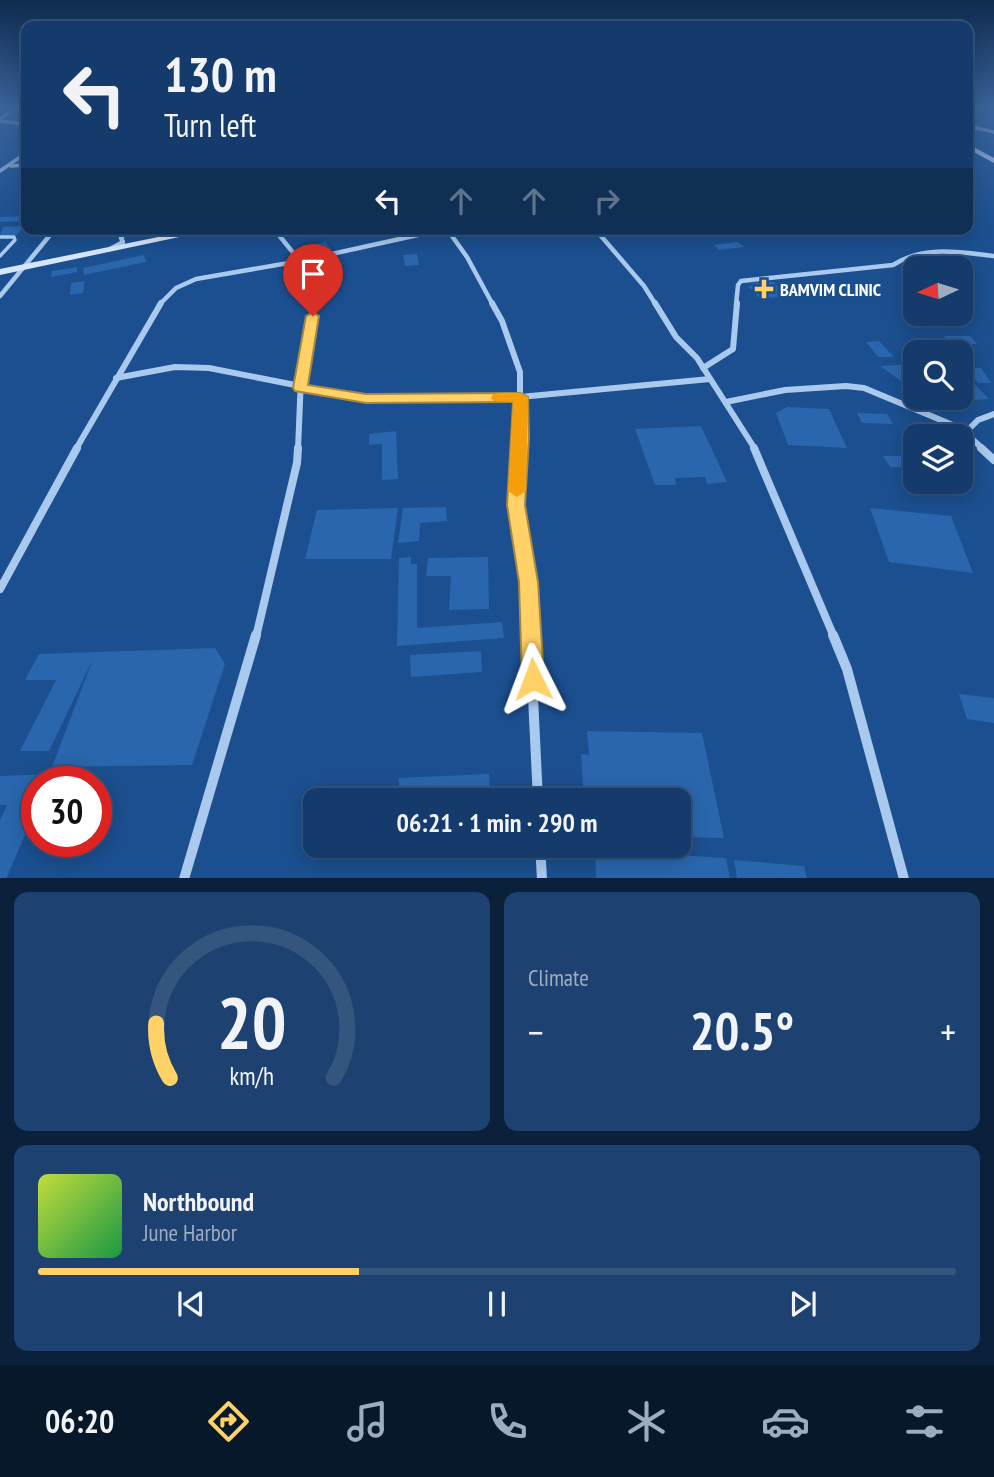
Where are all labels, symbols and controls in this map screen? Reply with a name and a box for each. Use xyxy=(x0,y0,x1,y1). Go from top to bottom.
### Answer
text: 130 m xyxy=(164,42,277,106)
icon: left xyxy=(49,49,140,140)
text: Turn left xyxy=(164,104,256,146)
icon: left xyxy=(369,182,407,220)
icon: ahead xyxy=(442,182,480,220)
icon: ahead xyxy=(515,182,553,220)
icon: right xyxy=(588,182,626,220)
pin xyxy=(283,244,343,316)
icon: arrive xyxy=(294,255,332,293)
north arrow xyxy=(903,256,973,326)
map controls xyxy=(903,256,973,494)
place label: BAMVIM CLINIC xyxy=(780,278,881,301)
marker: BAMVIM CLINIC xyxy=(754,279,774,299)
button: search xyxy=(903,340,973,410)
button: layers xyxy=(903,424,973,494)
position arrow xyxy=(496,642,570,716)
speed limit sign: 30 xyxy=(21,766,112,857)
text: 06:21 · 1 min · 290 m xyxy=(397,806,597,839)
text: Climate xyxy=(528,963,589,992)
text: 20 xyxy=(217,974,287,1068)
text: 20.5° xyxy=(690,997,794,1064)
text: − xyxy=(528,1007,544,1056)
text: + xyxy=(940,1007,956,1056)
text: km/h xyxy=(230,1059,274,1091)
text: Northbound xyxy=(143,1185,254,1218)
text: June Harbor xyxy=(143,1218,237,1247)
icon: previous xyxy=(172,1285,210,1323)
icon: pause xyxy=(478,1285,516,1323)
icon: next xyxy=(784,1285,822,1323)
icon: directions xyxy=(204,1397,253,1446)
icon: music xyxy=(343,1397,392,1446)
icon: phone xyxy=(483,1397,532,1446)
icon: climate xyxy=(622,1397,671,1446)
icon: car xyxy=(761,1397,810,1446)
icon: filters xyxy=(900,1397,949,1446)
text: 06:20 xyxy=(45,1400,114,1442)

